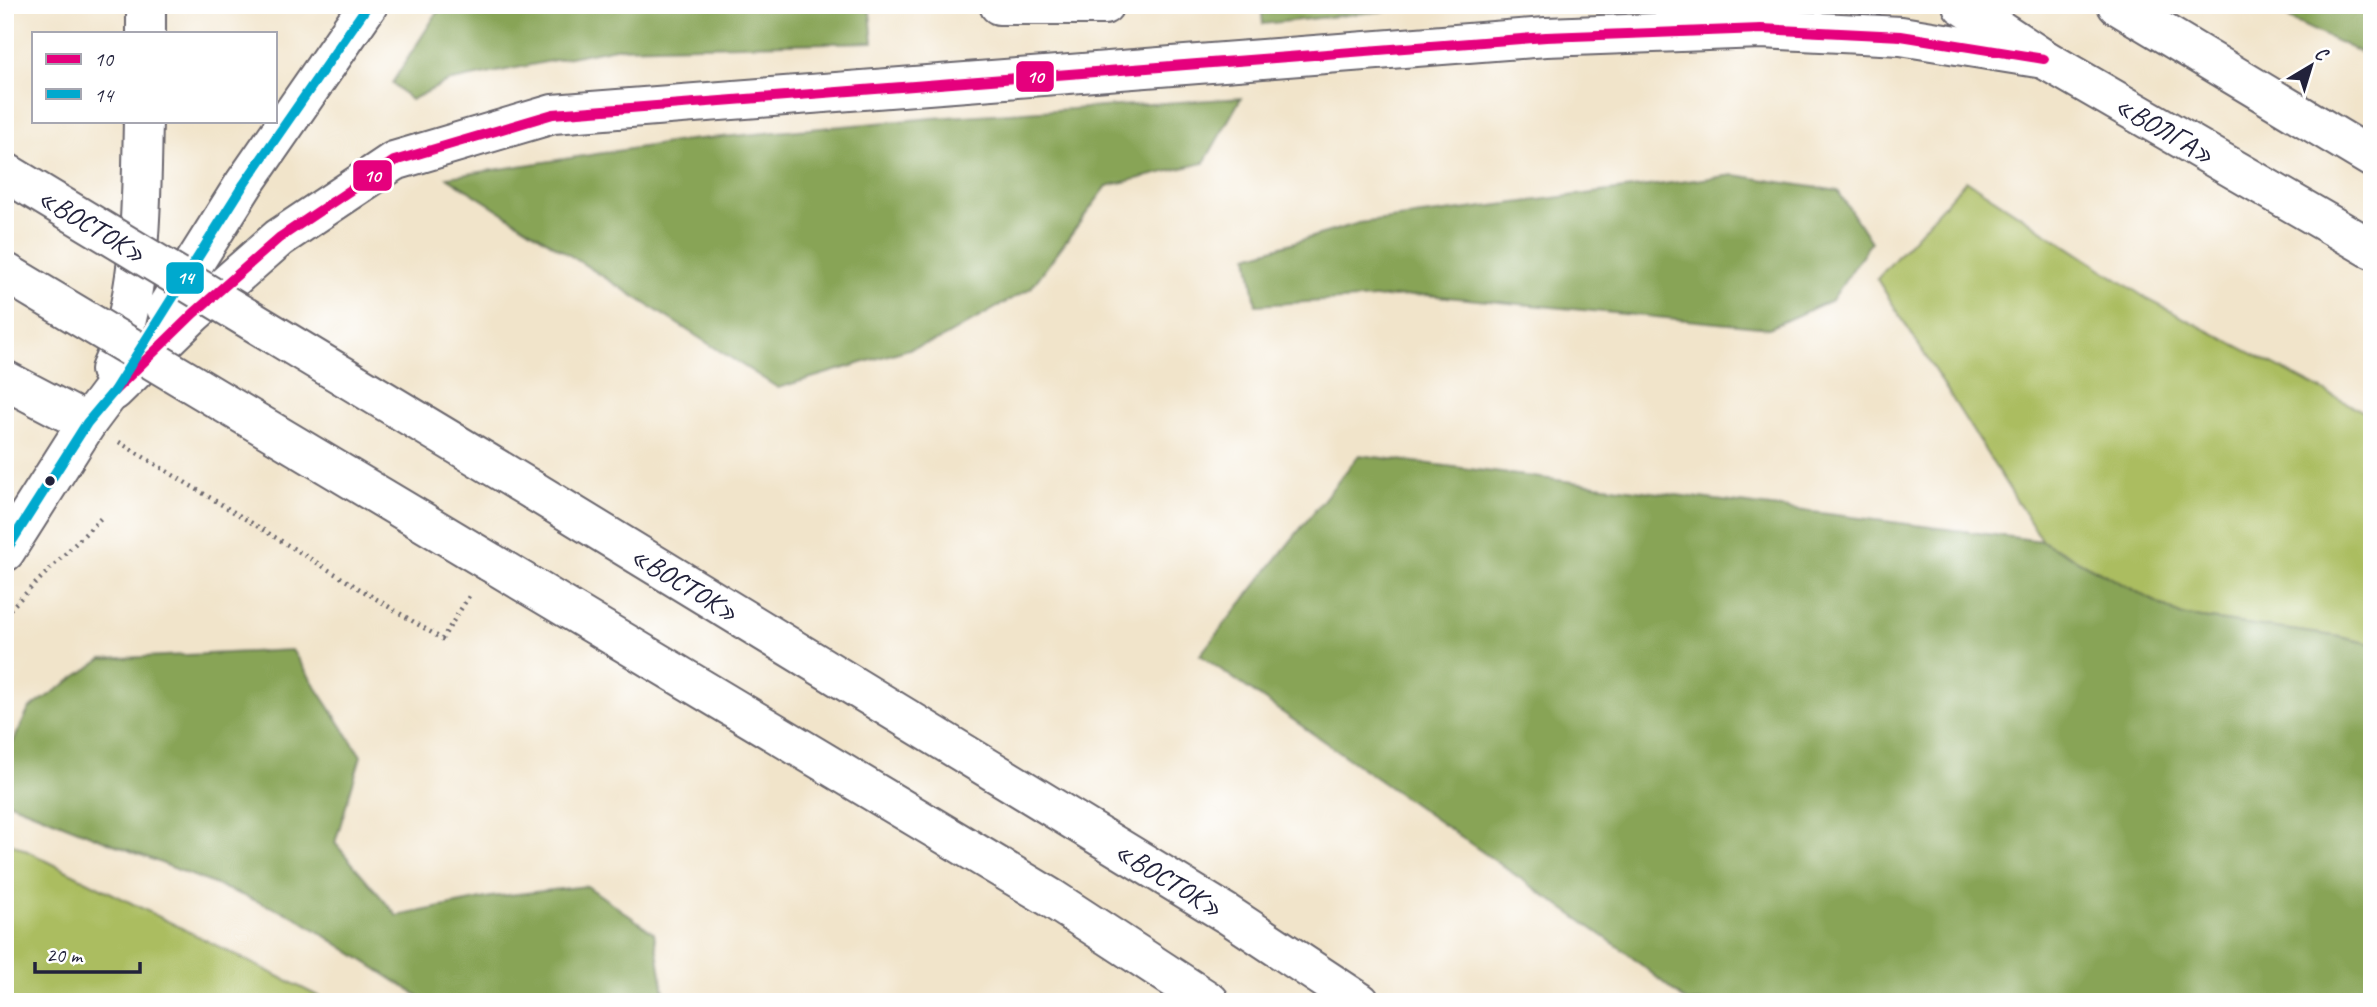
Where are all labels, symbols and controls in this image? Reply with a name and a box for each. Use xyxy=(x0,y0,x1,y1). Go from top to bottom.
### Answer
legend xyxy=(32,32,276,122)
north arrow xyxy=(2276,32,2346,102)
text: С xyxy=(2310,41,2334,67)
text: 10 xyxy=(94,46,114,72)
line badge: 10 xyxy=(1015,60,1055,93)
text: 10 xyxy=(1026,65,1046,89)
text: 14 xyxy=(94,82,115,108)
street label: «ВОЛГА» xyxy=(2109,87,2221,172)
line badge: 10 xyxy=(352,159,393,192)
text: 10 xyxy=(363,164,383,188)
street label: «ВОСТОК» xyxy=(32,179,153,271)
line badge: 14 xyxy=(165,261,205,295)
text: 14 xyxy=(176,266,196,290)
unlabelled marker xyxy=(43,474,57,488)
street label: «ВОСТОК» xyxy=(625,537,746,630)
street label: «ВОСТОК» xyxy=(1109,832,1230,925)
scale bar xyxy=(35,930,140,974)
text: 20 m xyxy=(46,942,84,968)

